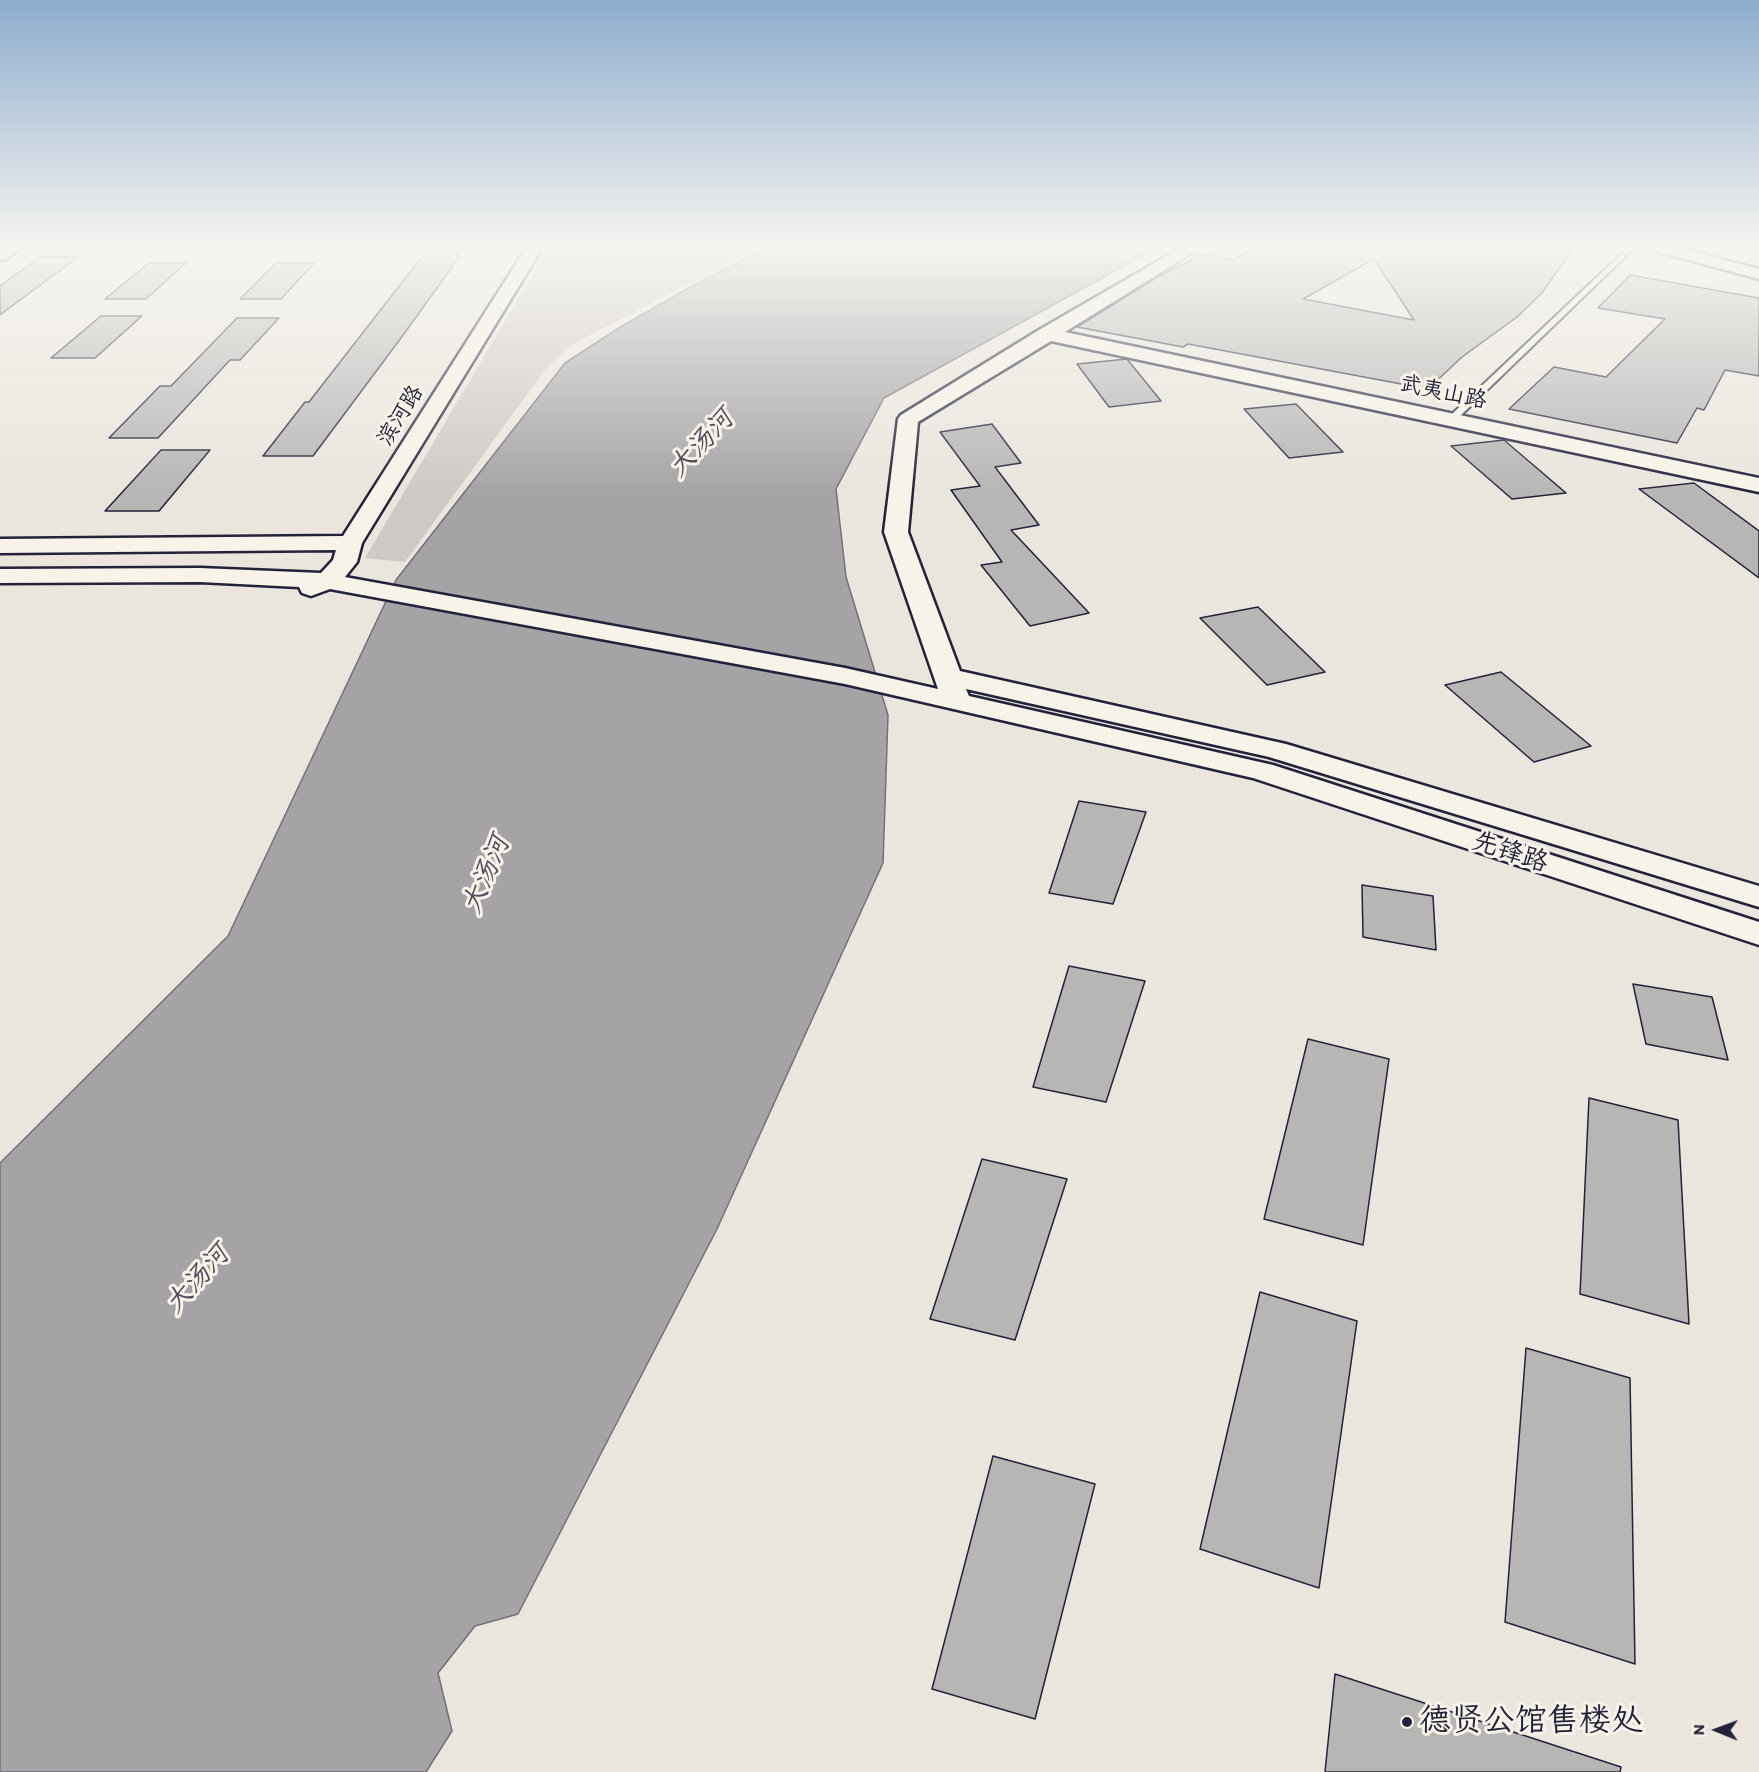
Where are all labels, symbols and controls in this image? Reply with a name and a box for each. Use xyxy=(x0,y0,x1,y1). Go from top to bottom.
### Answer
street label: 武夷山路 xyxy=(1397,371,1489,415)
street label: 滨河路 xyxy=(372,381,430,451)
water label: 大汤河 xyxy=(663,403,741,485)
street label: 先锋路 xyxy=(1468,826,1552,880)
water label: 大汤河 xyxy=(456,831,518,919)
water label: 大汤河 xyxy=(159,1239,237,1321)
north arrow xyxy=(1687,1700,1747,1760)
place label: 德贤公馆售楼处 xyxy=(1419,1703,1643,1741)
marker: 德贤公馆售楼处 xyxy=(1400,1715,1414,1729)
text: N xyxy=(1689,1724,1708,1735)

